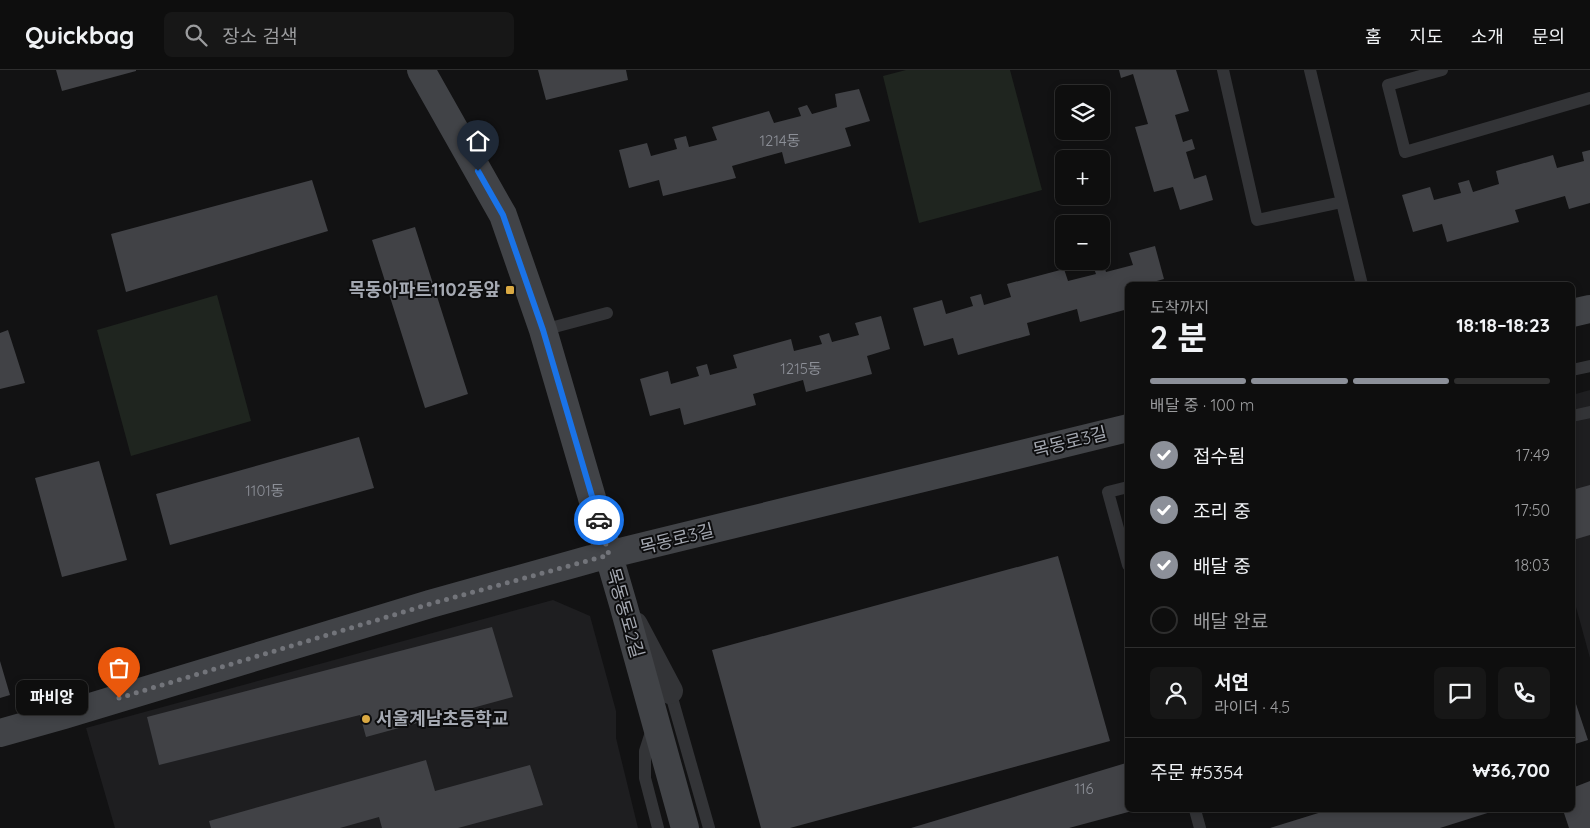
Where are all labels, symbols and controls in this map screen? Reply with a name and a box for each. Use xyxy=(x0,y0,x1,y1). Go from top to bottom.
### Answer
search box xyxy=(164,12,514,57)
text: Quickbag xyxy=(25,20,134,50)
icon: search xyxy=(182,21,210,49)
text: 장소 검색 xyxy=(222,24,297,48)
text: 홈 xyxy=(1365,25,1382,48)
text: 지도 xyxy=(1410,25,1443,48)
text: 소개 xyxy=(1471,25,1504,48)
text: 문의 xyxy=(1532,25,1565,48)
map controls xyxy=(1055,85,1110,270)
button: layers xyxy=(1055,85,1110,140)
pin xyxy=(457,120,499,171)
icon: home xyxy=(464,127,492,155)
house number: 1214동 xyxy=(760,131,800,150)
button: + xyxy=(1055,150,1110,205)
button: − xyxy=(1055,215,1110,270)
place label: 목동아파트1102동앞 xyxy=(349,278,500,301)
marker: 목동아파트1102동앞 xyxy=(504,284,516,296)
text: 도착까지 xyxy=(1150,297,1209,317)
text: 18:18–18:23 xyxy=(1456,313,1550,337)
text: 2 분 xyxy=(1150,317,1207,357)
house number: 1215동 xyxy=(780,359,822,378)
text: 배달 중 · 100 m xyxy=(1150,395,1254,415)
street label: 목동로3길 xyxy=(1030,421,1109,462)
icon: check xyxy=(1150,441,1178,469)
text: 접수됨 xyxy=(1193,444,1245,468)
text: 17:49 xyxy=(1516,445,1550,465)
house number: 1101동 xyxy=(245,481,285,500)
courier xyxy=(574,495,624,545)
icon: check xyxy=(1150,496,1178,524)
text: 조리 중 xyxy=(1193,499,1251,523)
text: 17:50 xyxy=(1515,500,1550,520)
icon: car xyxy=(585,506,613,534)
street label: 목동로3길 xyxy=(637,518,716,559)
icon: check xyxy=(1150,551,1178,579)
text: 배달 중 xyxy=(1193,554,1251,578)
text: 18:03 xyxy=(1515,555,1550,575)
street label: 목동동로2길 xyxy=(602,565,649,661)
text: 배달 완료 xyxy=(1193,609,1268,633)
pin xyxy=(98,647,140,698)
icon: bag xyxy=(105,654,133,682)
button: person xyxy=(1150,667,1202,719)
button: chat xyxy=(1434,667,1486,719)
button: phone xyxy=(1498,667,1550,719)
text: 서연 xyxy=(1214,670,1249,694)
callout: 파비앙 xyxy=(17,680,89,716)
text: 파비앙 xyxy=(30,687,74,707)
text: 라이더 · 4.5 xyxy=(1214,697,1290,717)
place label: 서울계남초등학교 xyxy=(376,707,508,730)
marker: 서울계남초등학교 xyxy=(360,713,372,725)
text: ₩36,700 xyxy=(1472,758,1550,782)
text: 주문 #5354 xyxy=(1150,760,1243,784)
house number: 116 xyxy=(1074,779,1094,798)

